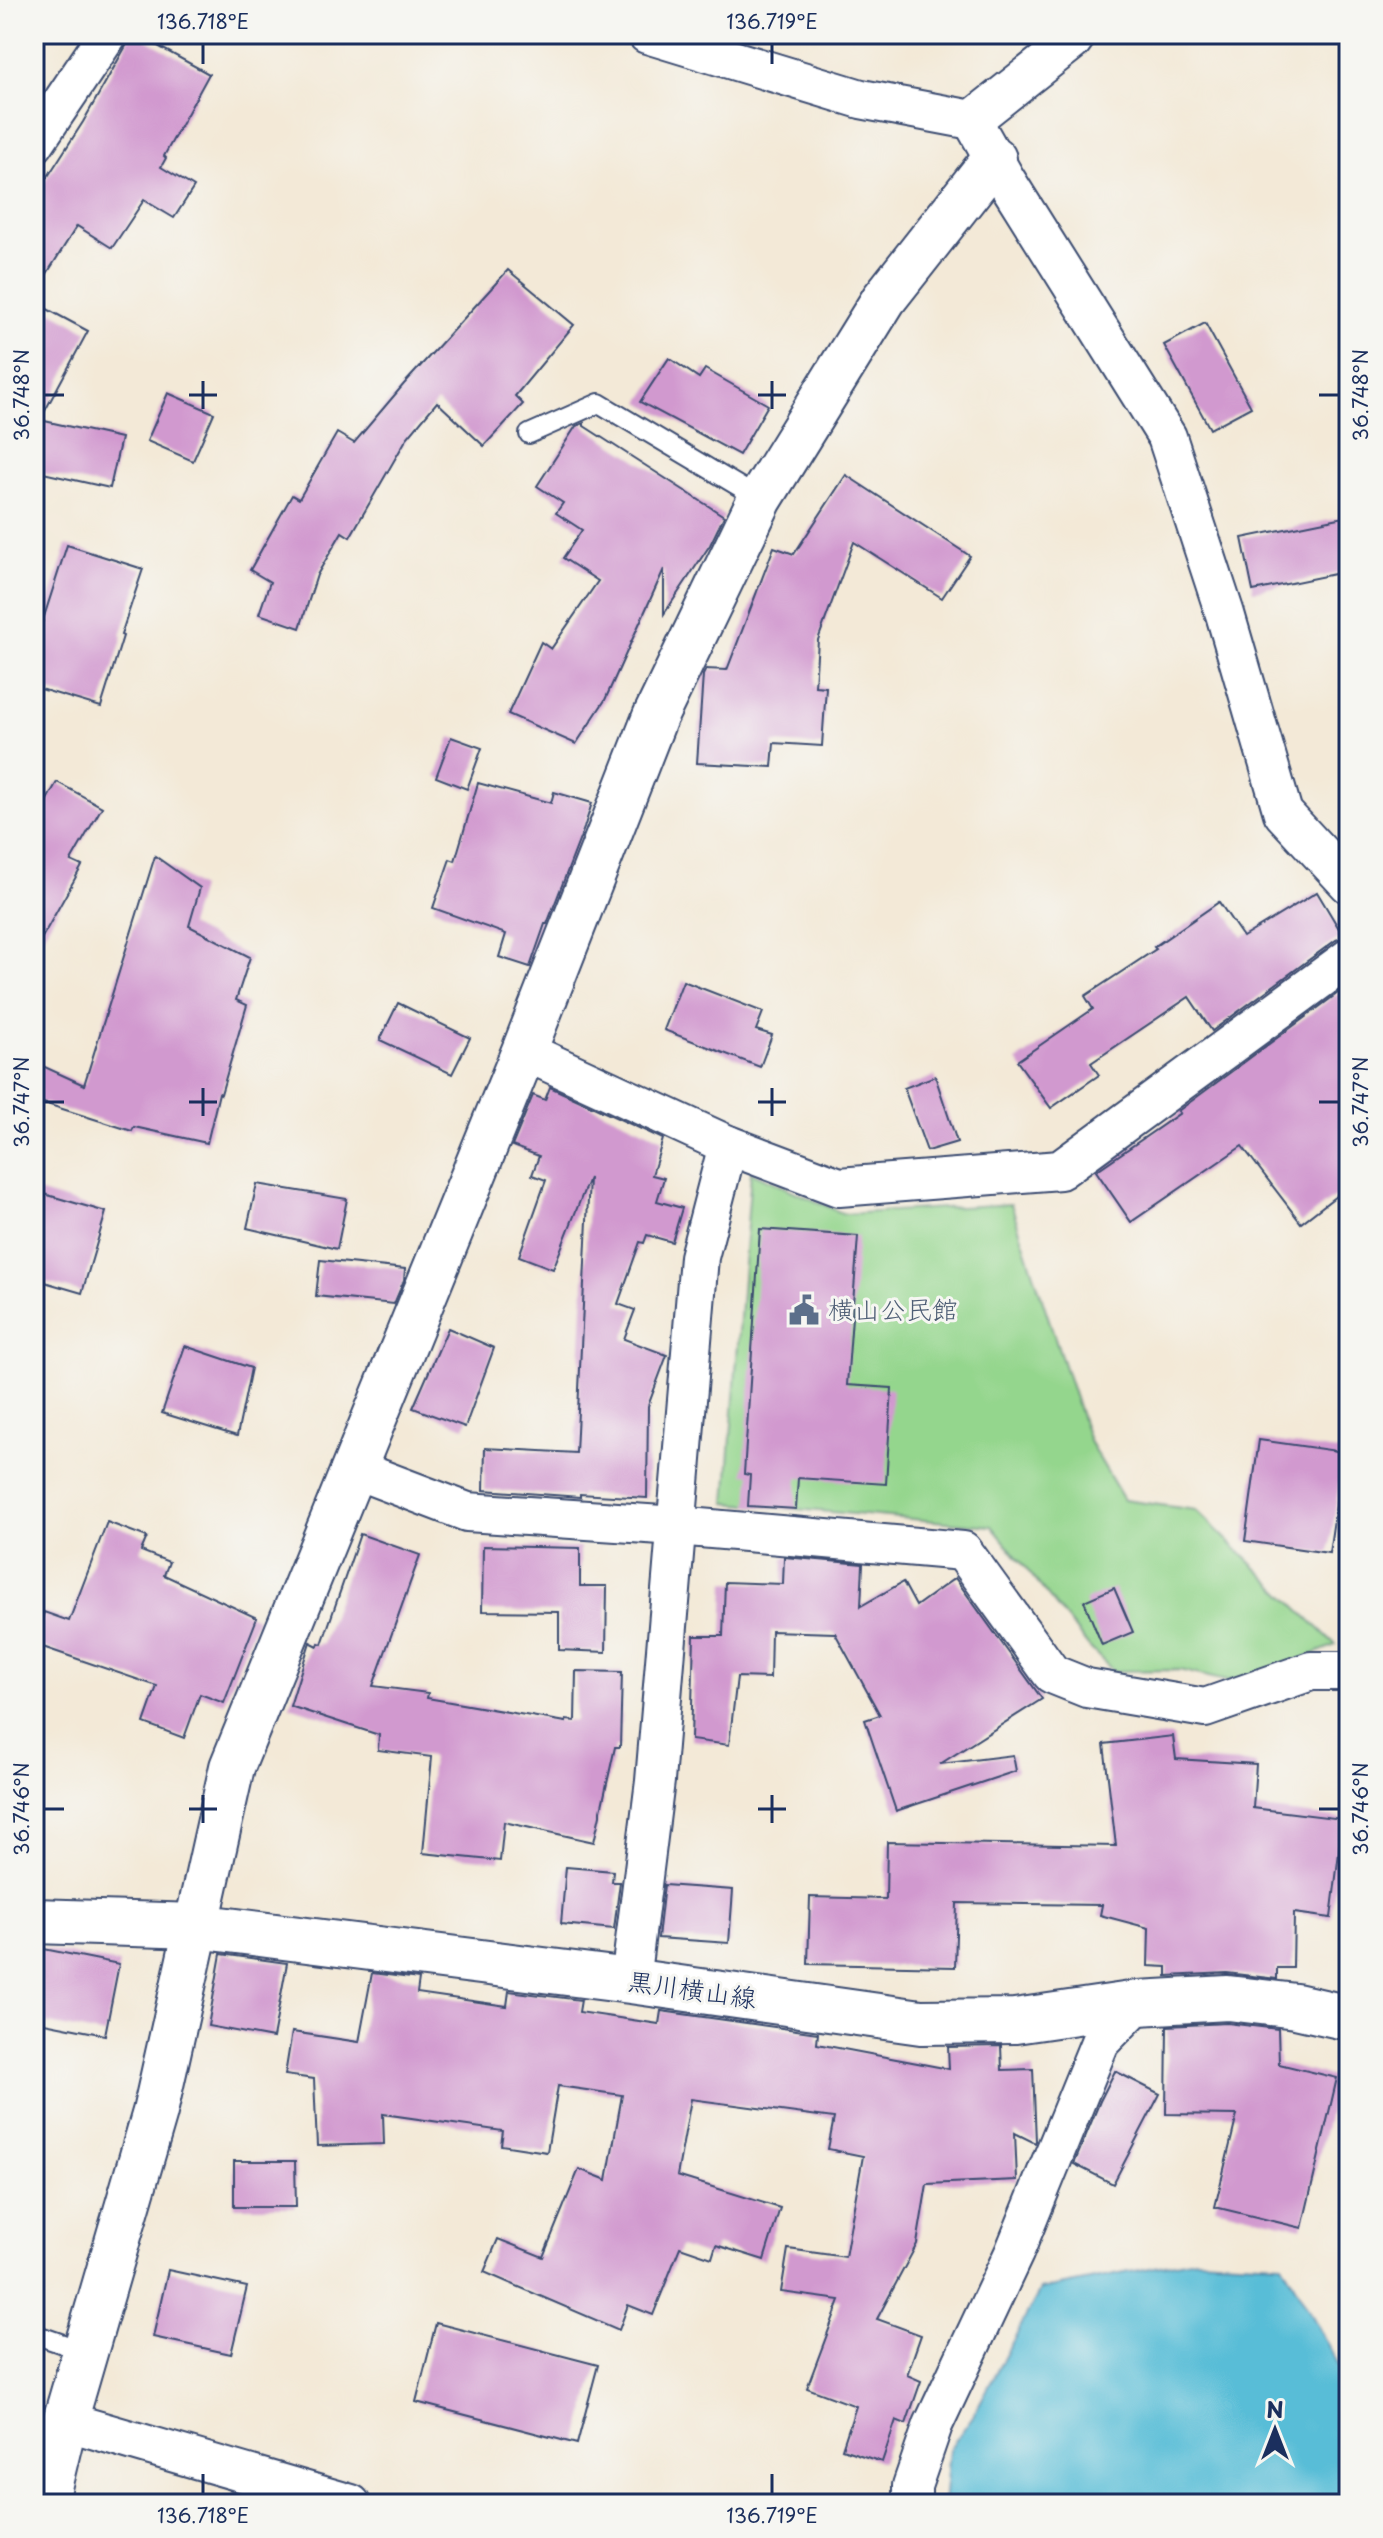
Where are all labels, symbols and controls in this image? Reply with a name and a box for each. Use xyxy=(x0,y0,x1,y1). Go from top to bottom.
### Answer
text: 136.718°E xyxy=(157,6,249,36)
text: 136.719°E xyxy=(726,6,818,36)
text: 36.748°N xyxy=(6,349,36,441)
text: 36.748°N xyxy=(1345,349,1375,441)
text: 36.747°N xyxy=(6,1056,36,1148)
text: 36.747°N xyxy=(1345,1056,1375,1148)
place label: 横山公民館 xyxy=(828,1289,958,1328)
public building icon: 横山公民館 xyxy=(787,1293,821,1327)
text: 36.746°N xyxy=(6,1762,36,1856)
text: 36.746°N xyxy=(1345,1762,1375,1856)
street label: 黒川横山線 xyxy=(625,1960,759,2017)
north arrow xyxy=(1235,2390,1315,2470)
text: N xyxy=(1266,2392,1284,2425)
text: 136.718°E xyxy=(157,2500,249,2530)
text: 136.719°E xyxy=(726,2500,818,2530)

